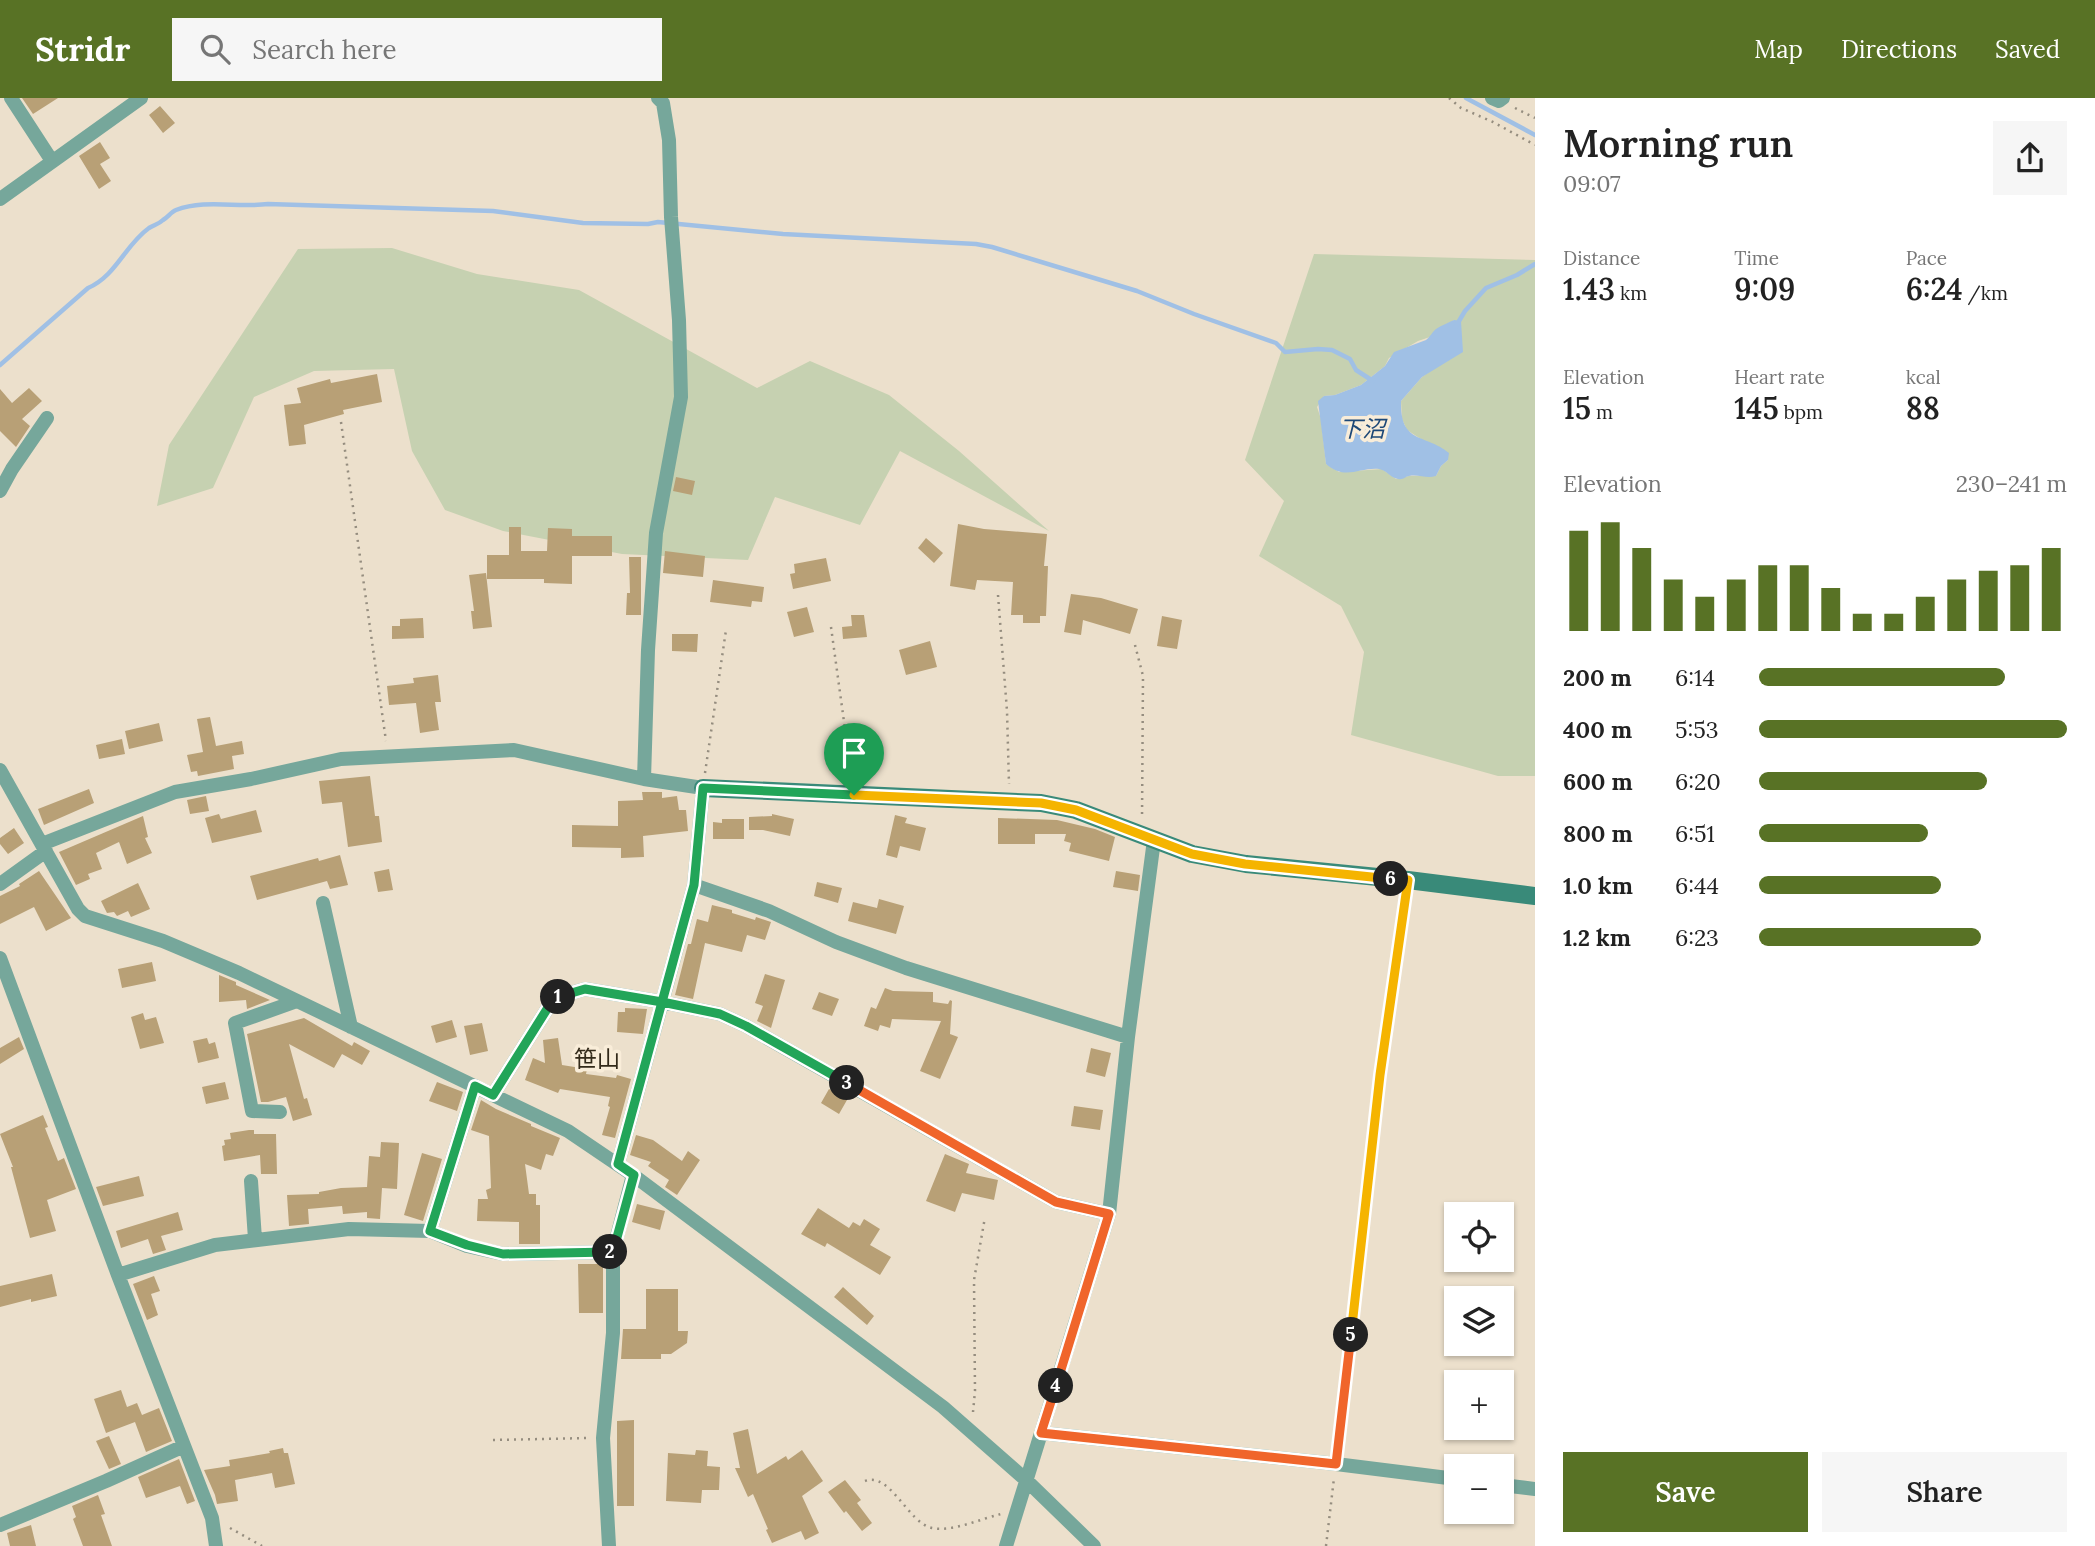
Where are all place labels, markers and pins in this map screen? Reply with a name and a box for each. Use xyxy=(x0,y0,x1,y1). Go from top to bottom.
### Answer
pin xyxy=(824,723,884,795)
pin: 6 xyxy=(1374,862,1408,896)
pin: 1 xyxy=(540,979,576,1014)
pin: 3 xyxy=(830,1066,864,1100)
pin: 2 xyxy=(592,1234,628,1270)
pin: 5 xyxy=(1334,1318,1368,1352)
pin: 4 xyxy=(1038,1368,1074,1404)

